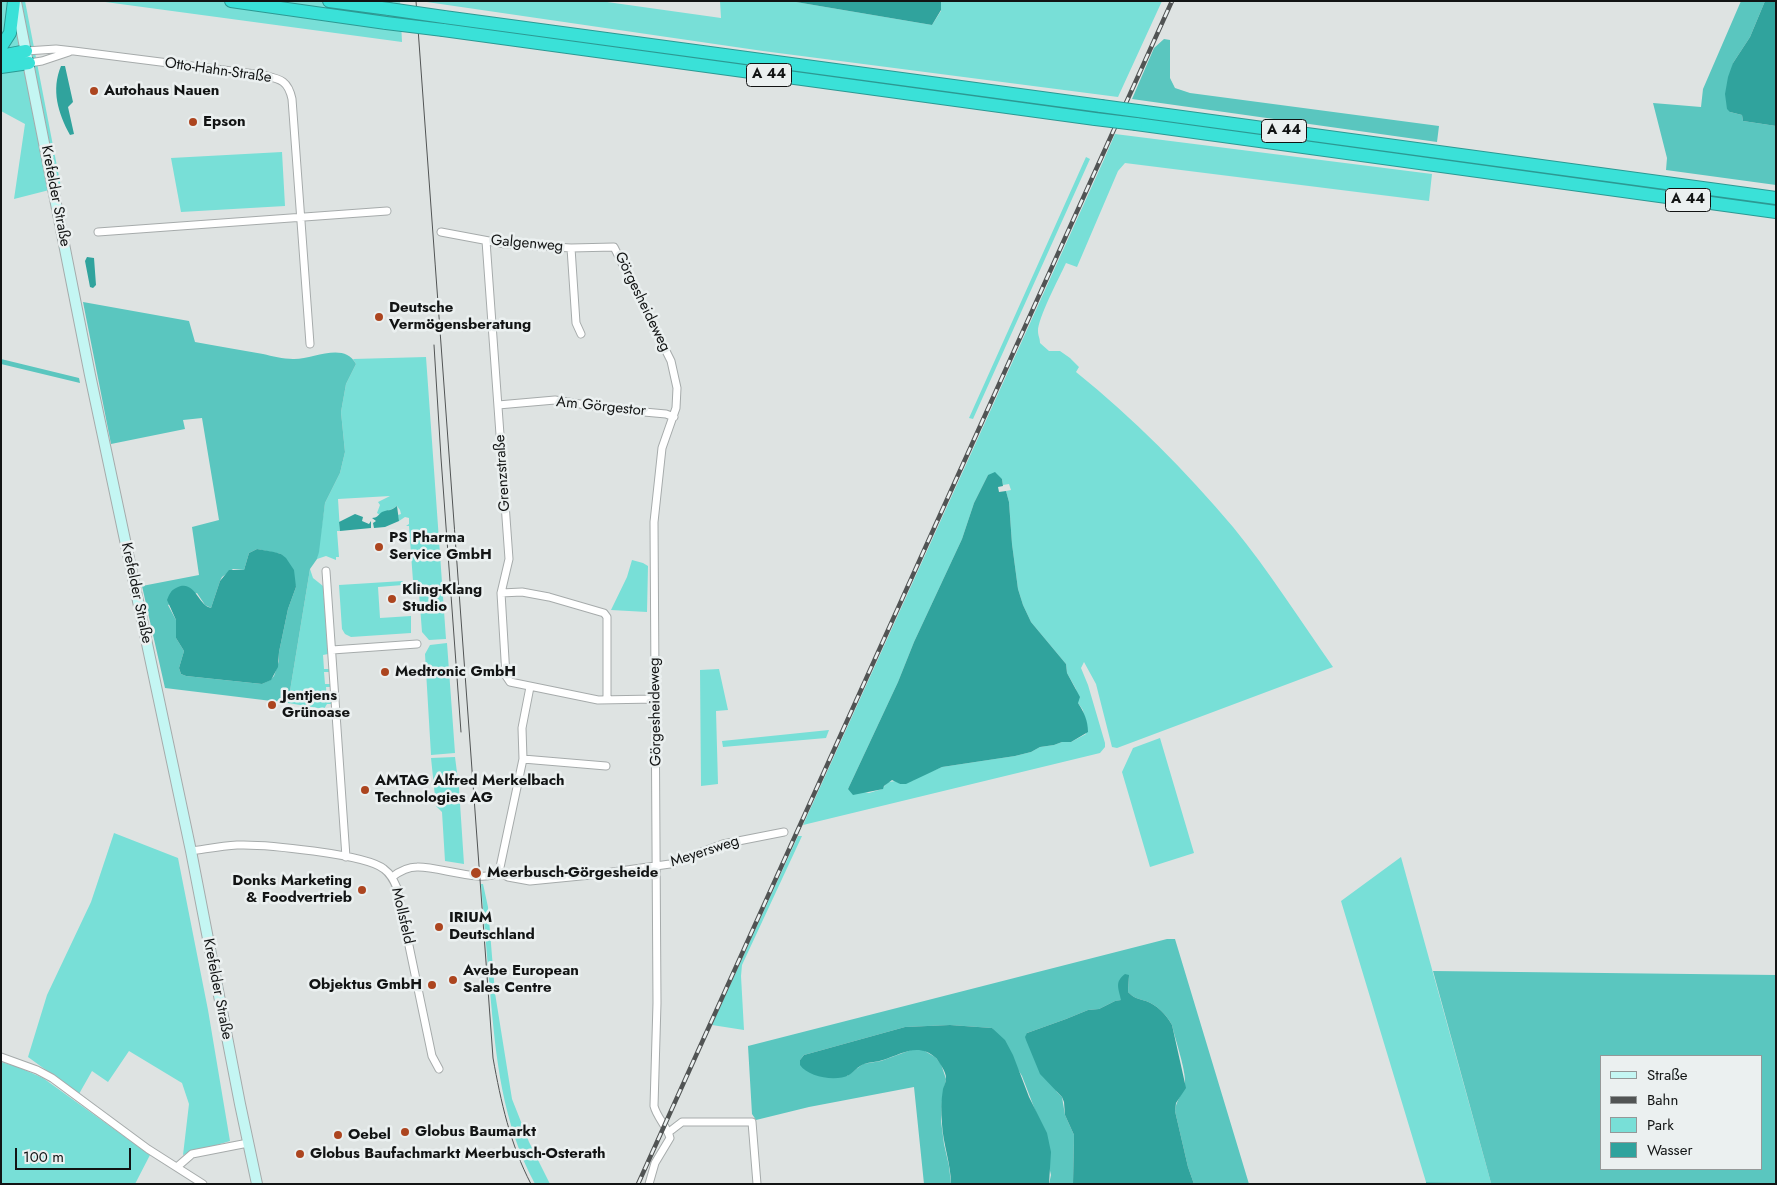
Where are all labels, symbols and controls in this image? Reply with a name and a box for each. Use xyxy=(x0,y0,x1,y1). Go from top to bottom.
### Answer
street label: Otto-Hahn-Straße xyxy=(163,55,273,87)
road number: A 44 xyxy=(746,64,792,86)
place label: Autohaus Nauen xyxy=(104,82,219,100)
marker: Autohaus Nauen xyxy=(88,85,100,97)
place label: Epson xyxy=(203,113,246,131)
marker: Epson xyxy=(187,116,199,128)
road number: A 44 xyxy=(1262,120,1306,142)
street label: Krefelder Straße xyxy=(36,144,74,248)
road number: A 44 xyxy=(1666,188,1710,212)
street label: Galgenweg xyxy=(490,232,564,256)
street label: Görgesheideweg xyxy=(610,249,674,355)
place label: Deutsche Vermögensberatung xyxy=(389,299,531,334)
marker: Deutsche Vermögensberatung xyxy=(373,311,385,323)
street label: Am Görgestor xyxy=(555,393,647,421)
street label: Grenzstraße xyxy=(491,434,515,512)
place label: PS Pharma Service GmbH xyxy=(389,529,492,564)
street label: Krefelder Straße xyxy=(117,541,155,645)
marker: PS Pharma Service GmbH xyxy=(373,541,385,553)
place label: Kling-Klang Studio xyxy=(402,581,482,616)
marker: Kling-Klang Studio xyxy=(386,593,398,605)
street label: Görgesheideweg xyxy=(646,657,666,767)
place label: Medtronic GmbH xyxy=(395,663,516,681)
marker: Medtronic GmbH xyxy=(379,666,391,678)
place label: Jentjens Grünoase xyxy=(282,687,350,722)
marker: Jentjens Grünoase xyxy=(266,699,278,711)
place label: AMTAG Alfred Merkelbach Technologies AG xyxy=(375,772,565,807)
marker: AMTAG Alfred Merkelbach Technologies AG xyxy=(359,784,371,796)
street label: Meyersweg xyxy=(668,832,742,872)
place label: Meerbusch-Görgesheide xyxy=(487,864,658,882)
marker: Meerbusch-Görgesheide xyxy=(469,866,483,880)
place label: Donks Marketing & Foodvertrieb xyxy=(232,872,352,907)
marker: Donks Marketing & Foodvertrieb xyxy=(356,884,368,896)
street label: Mollsfeld xyxy=(387,886,417,946)
place label: IRIUM Deutschland xyxy=(449,909,535,944)
marker: IRIUM Deutschland xyxy=(433,921,445,933)
street label: Krefelder Straße xyxy=(198,937,236,1041)
place label: Avebe European Sales Centre xyxy=(463,962,579,997)
marker: Avebe European Sales Centre xyxy=(447,974,459,986)
place label: Objektus GmbH xyxy=(309,976,422,994)
marker: Objektus GmbH xyxy=(426,979,438,991)
legend xyxy=(1600,1055,1762,1170)
text: Straße xyxy=(1647,1064,1687,1086)
text: Bahn xyxy=(1647,1089,1678,1111)
text: Park xyxy=(1647,1114,1674,1136)
place label: Globus Baumarkt xyxy=(415,1123,536,1141)
place label: Oebel xyxy=(348,1126,391,1144)
marker: Globus Baumarkt xyxy=(399,1126,411,1138)
marker: Oebel xyxy=(332,1129,344,1141)
scale bar xyxy=(18,1138,134,1170)
text: Wasser xyxy=(1647,1139,1693,1161)
place label: Globus Baufachmarkt Meerbusch-Osterath xyxy=(310,1145,605,1163)
text: 100 m xyxy=(23,1146,64,1168)
marker: Globus Baufachmarkt Meerbusch-Osterath xyxy=(294,1148,306,1160)

